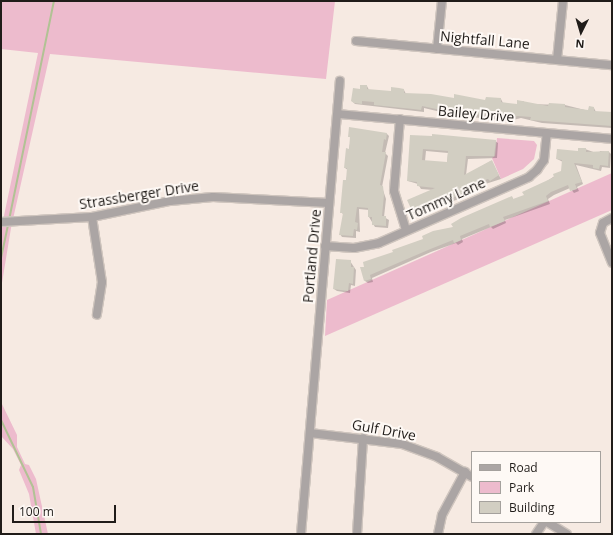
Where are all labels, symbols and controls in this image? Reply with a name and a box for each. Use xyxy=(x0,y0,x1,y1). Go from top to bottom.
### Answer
north arrow xyxy=(561,12,601,52)
street label: Nightfall Lane xyxy=(439,28,531,52)
text: N xyxy=(575,37,585,52)
street label: Bailey Drive xyxy=(437,102,515,126)
street label: Tommy Lane xyxy=(404,174,488,224)
street label: Strassberger Drive xyxy=(78,177,200,213)
street label: Portland Drive xyxy=(300,208,324,304)
street label: Gulf Drive xyxy=(351,416,417,444)
legend xyxy=(471,451,601,523)
text: Road xyxy=(509,459,538,476)
text: Park xyxy=(509,479,534,496)
scale bar xyxy=(14,497,118,523)
text: Building xyxy=(509,499,554,516)
text: 100 m xyxy=(19,503,54,520)

